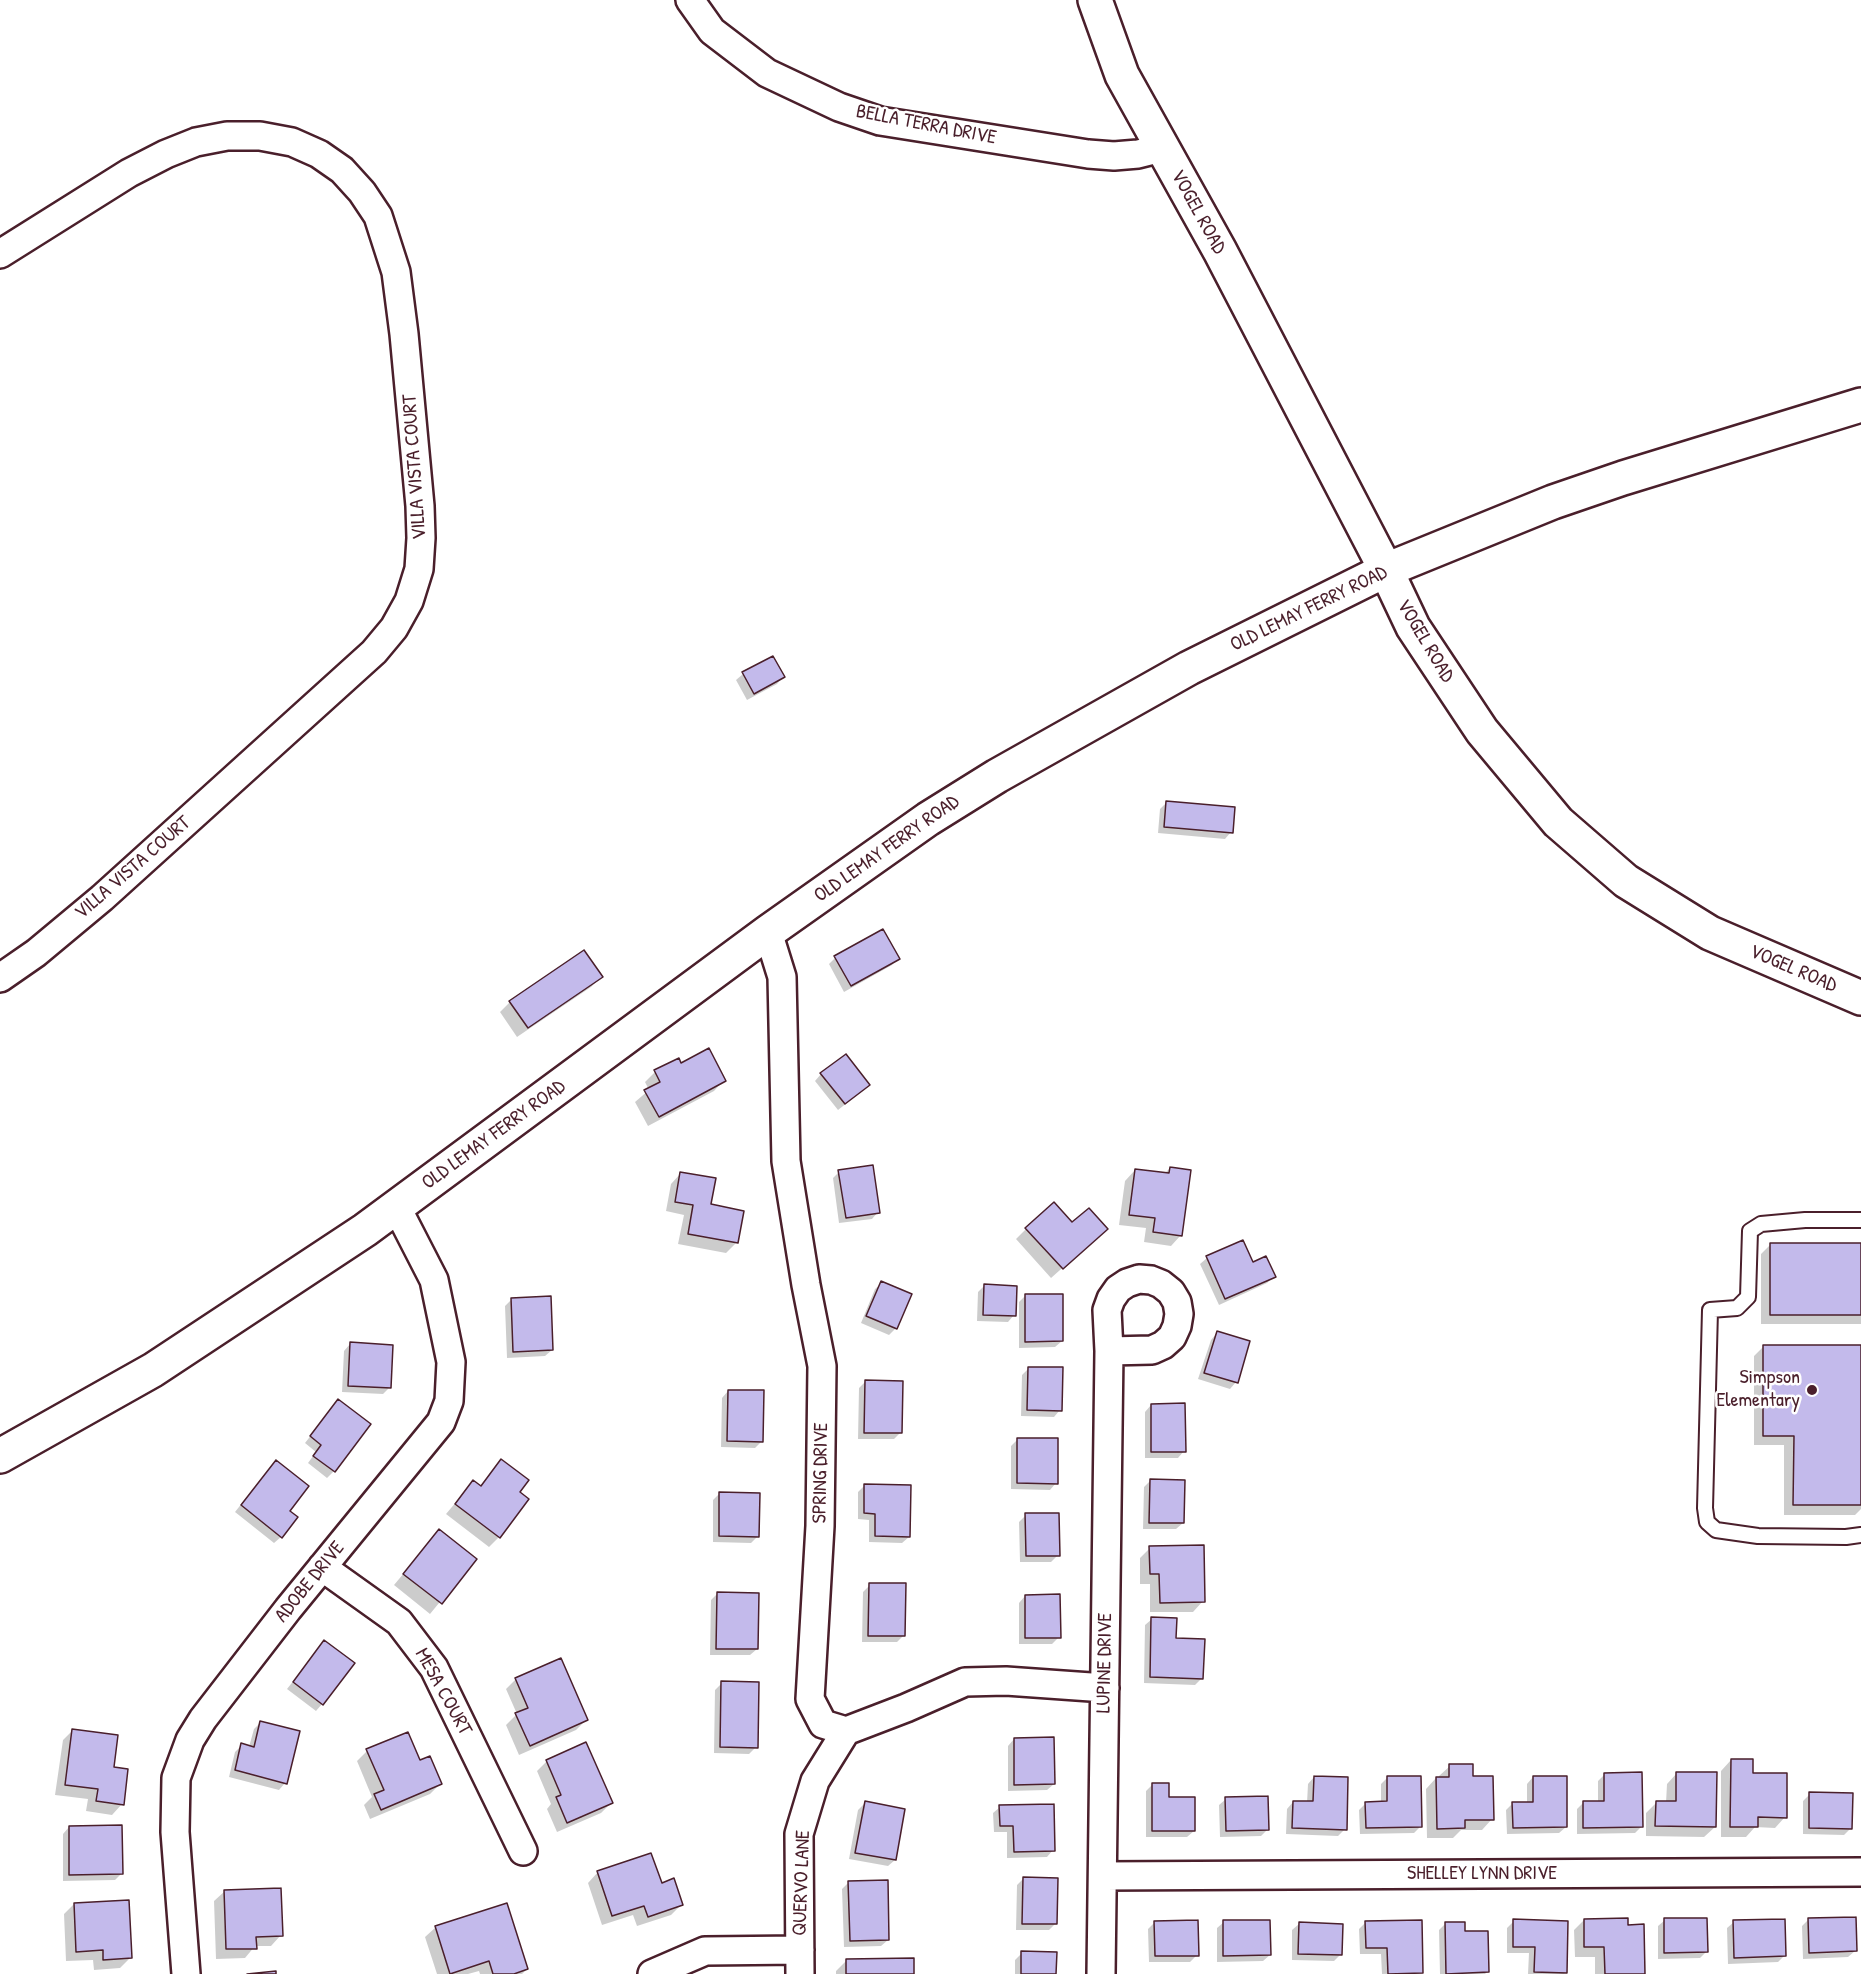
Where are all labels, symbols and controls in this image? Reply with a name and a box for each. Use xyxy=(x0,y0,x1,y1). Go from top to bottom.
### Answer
street label: BELLA TERRA DRIVE xyxy=(854,100,998,150)
street label: VOGEL ROAD xyxy=(1165,166,1231,258)
street label: VILLA VISTA COURT xyxy=(398,394,432,540)
street label: OLD LEMAY FERRY ROAD xyxy=(1227,561,1391,657)
street label: VOGEL ROAD xyxy=(1391,595,1459,687)
street label: OLD LEMAY FERRY ROAD xyxy=(810,790,964,908)
street label: VILLA VISTA COURT xyxy=(70,811,196,925)
street label: VOGEL ROAD xyxy=(1746,940,1840,998)
street label: OLD LEMAY FERRY ROAD xyxy=(418,1075,570,1195)
place label: Simpson Elementary xyxy=(1716,1366,1800,1413)
marker: Simpson Elementary xyxy=(1805,1383,1819,1397)
street label: SPRING DRIVE xyxy=(808,1422,834,1524)
street label: ADOBE DRIVE xyxy=(270,1537,350,1627)
street label: LUPINE DRIVE xyxy=(1092,1613,1118,1713)
street label: MESA COURT xyxy=(409,1644,477,1740)
street label: QUERVO LANE xyxy=(788,1830,816,1936)
street label: SHELLEY LYNN DRIVE xyxy=(1407,1862,1557,1886)

